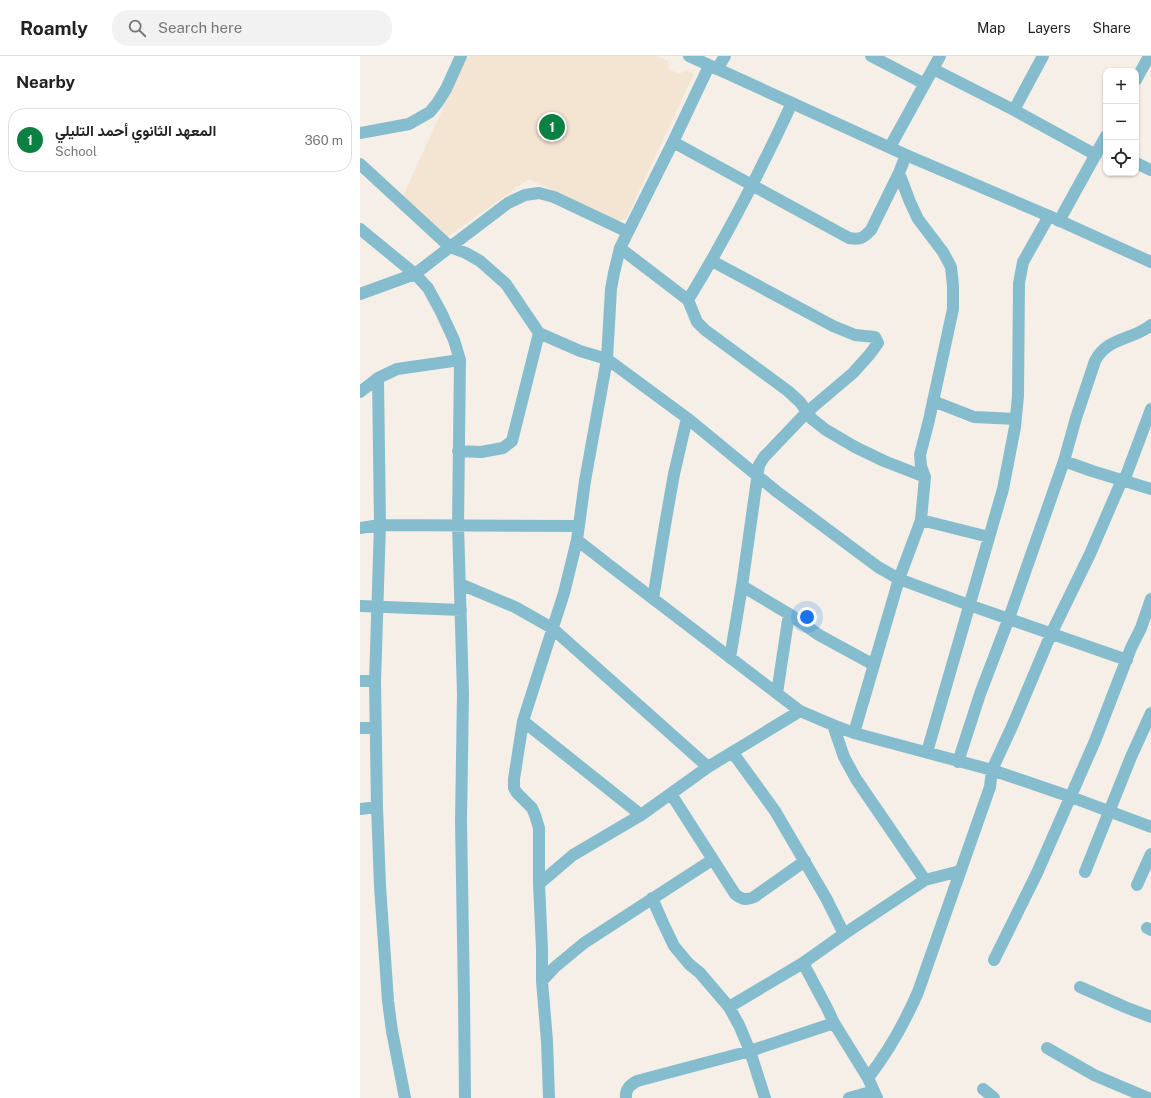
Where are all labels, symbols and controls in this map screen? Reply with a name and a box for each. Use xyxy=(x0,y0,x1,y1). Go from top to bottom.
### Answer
search box xyxy=(112,10,392,46)
text: Roamly xyxy=(20,17,88,39)
icon: search xyxy=(126,17,148,39)
text: Search here xyxy=(158,19,242,36)
text: Map xyxy=(977,20,1005,36)
text: Layers xyxy=(1027,20,1071,36)
text: Share xyxy=(1093,20,1131,36)
map controls xyxy=(1103,68,1139,176)
button: + xyxy=(1103,68,1139,104)
text: Nearby xyxy=(16,72,75,92)
button: − xyxy=(1103,104,1139,140)
pin: 1 xyxy=(539,112,565,142)
text: المعهد الثانوي أحمد التليلي xyxy=(55,122,216,139)
text: 1 xyxy=(27,133,33,148)
text: 360 m xyxy=(305,133,343,148)
button: locate xyxy=(1103,140,1139,176)
text: School xyxy=(55,144,97,159)
your location xyxy=(797,607,817,627)

